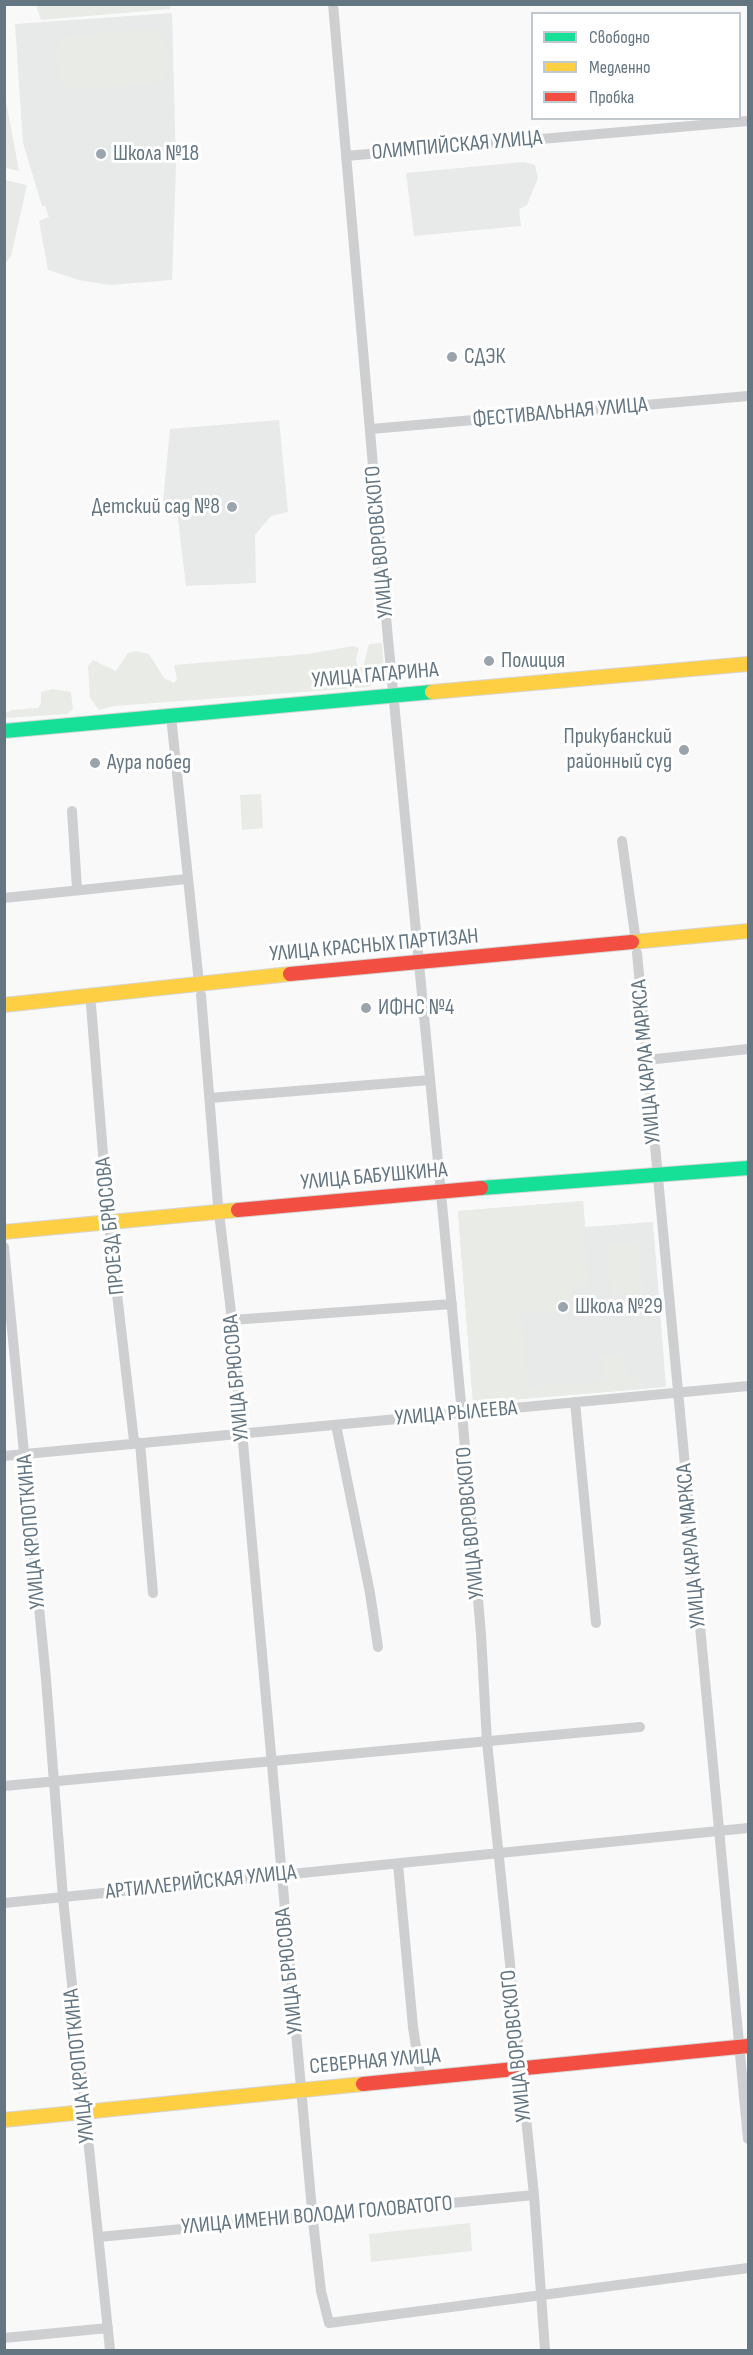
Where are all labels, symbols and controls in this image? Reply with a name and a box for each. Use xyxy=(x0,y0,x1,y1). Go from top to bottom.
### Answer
legend xyxy=(531,12,741,120)
text: Свободно xyxy=(589,27,650,48)
text: Медленно xyxy=(589,57,651,78)
text: Пробка xyxy=(589,87,634,108)
street label: ОЛИМПИЙСКАЯ УЛИЦА xyxy=(371,125,543,167)
place label: Школа №18 xyxy=(113,141,199,167)
marker: Школа №18 xyxy=(94,147,108,161)
place label: СДЭК xyxy=(464,344,505,370)
marker: СДЭК xyxy=(445,350,459,364)
street label: ФЕСТИВАЛЬНАЯ УЛИЦА xyxy=(472,392,648,434)
street label: УЛИЦА ВОРОВСКОГО xyxy=(360,465,400,619)
place label: Детский сад №8 xyxy=(92,494,220,520)
marker: Детский сад №8 xyxy=(225,500,239,514)
place label: Полиция xyxy=(501,648,565,674)
marker: Полиция xyxy=(482,654,496,668)
street label: УЛИЦА ГАГАРИНА xyxy=(311,657,439,695)
place label: Прикубанский районный суд xyxy=(563,724,672,776)
marker: Прикубанский районный суд xyxy=(677,743,691,757)
place label: Аура побед xyxy=(107,750,191,776)
marker: Аура побед xyxy=(88,756,102,770)
street label: УЛИЦА КРАСНЫХ ПАРТИЗАН xyxy=(268,924,480,968)
street label: УЛИЦА КАРЛА МАРКСА xyxy=(627,978,667,1146)
place label: ИФНС №4 xyxy=(378,995,454,1021)
marker: ИФНС №4 xyxy=(359,1001,373,1015)
street label: ПРОЕЗД БРЮСОВА xyxy=(91,1156,131,1296)
street label: УЛИЦА БАБУШКИНА xyxy=(299,1157,449,1197)
place label: Школа №29 xyxy=(575,1294,663,1320)
marker: Школа №29 xyxy=(556,1300,570,1314)
street label: УЛИЦА БРЮСОВА xyxy=(218,1313,256,1443)
street label: УЛИЦА РЫЛЕЕВА xyxy=(394,1395,518,1433)
street label: УЛИЦА ВОРОВСКОГО xyxy=(451,1446,491,1600)
street label: УЛИЦА КРОПОТКИНА xyxy=(12,1454,52,1610)
street label: УЛИЦА КАРЛА МАРКСА xyxy=(672,1462,712,1630)
street label: АРТИЛЛЕРИЙСКАЯ УЛИЦА xyxy=(104,1860,298,1906)
street label: УЛИЦА БРЮСОВА xyxy=(270,1906,310,2036)
street label: УЛИЦА ВОРОВСКОГО xyxy=(496,1968,538,2124)
street label: УЛИЦА КРОПОТКИНА xyxy=(59,1987,101,2145)
street label: СЕВЕРНАЯ УЛИЦА xyxy=(308,2043,442,2081)
street label: УЛИЦА ИМЕНИ ВОЛОДИ ГОЛОВАТОГО xyxy=(180,2191,454,2241)

